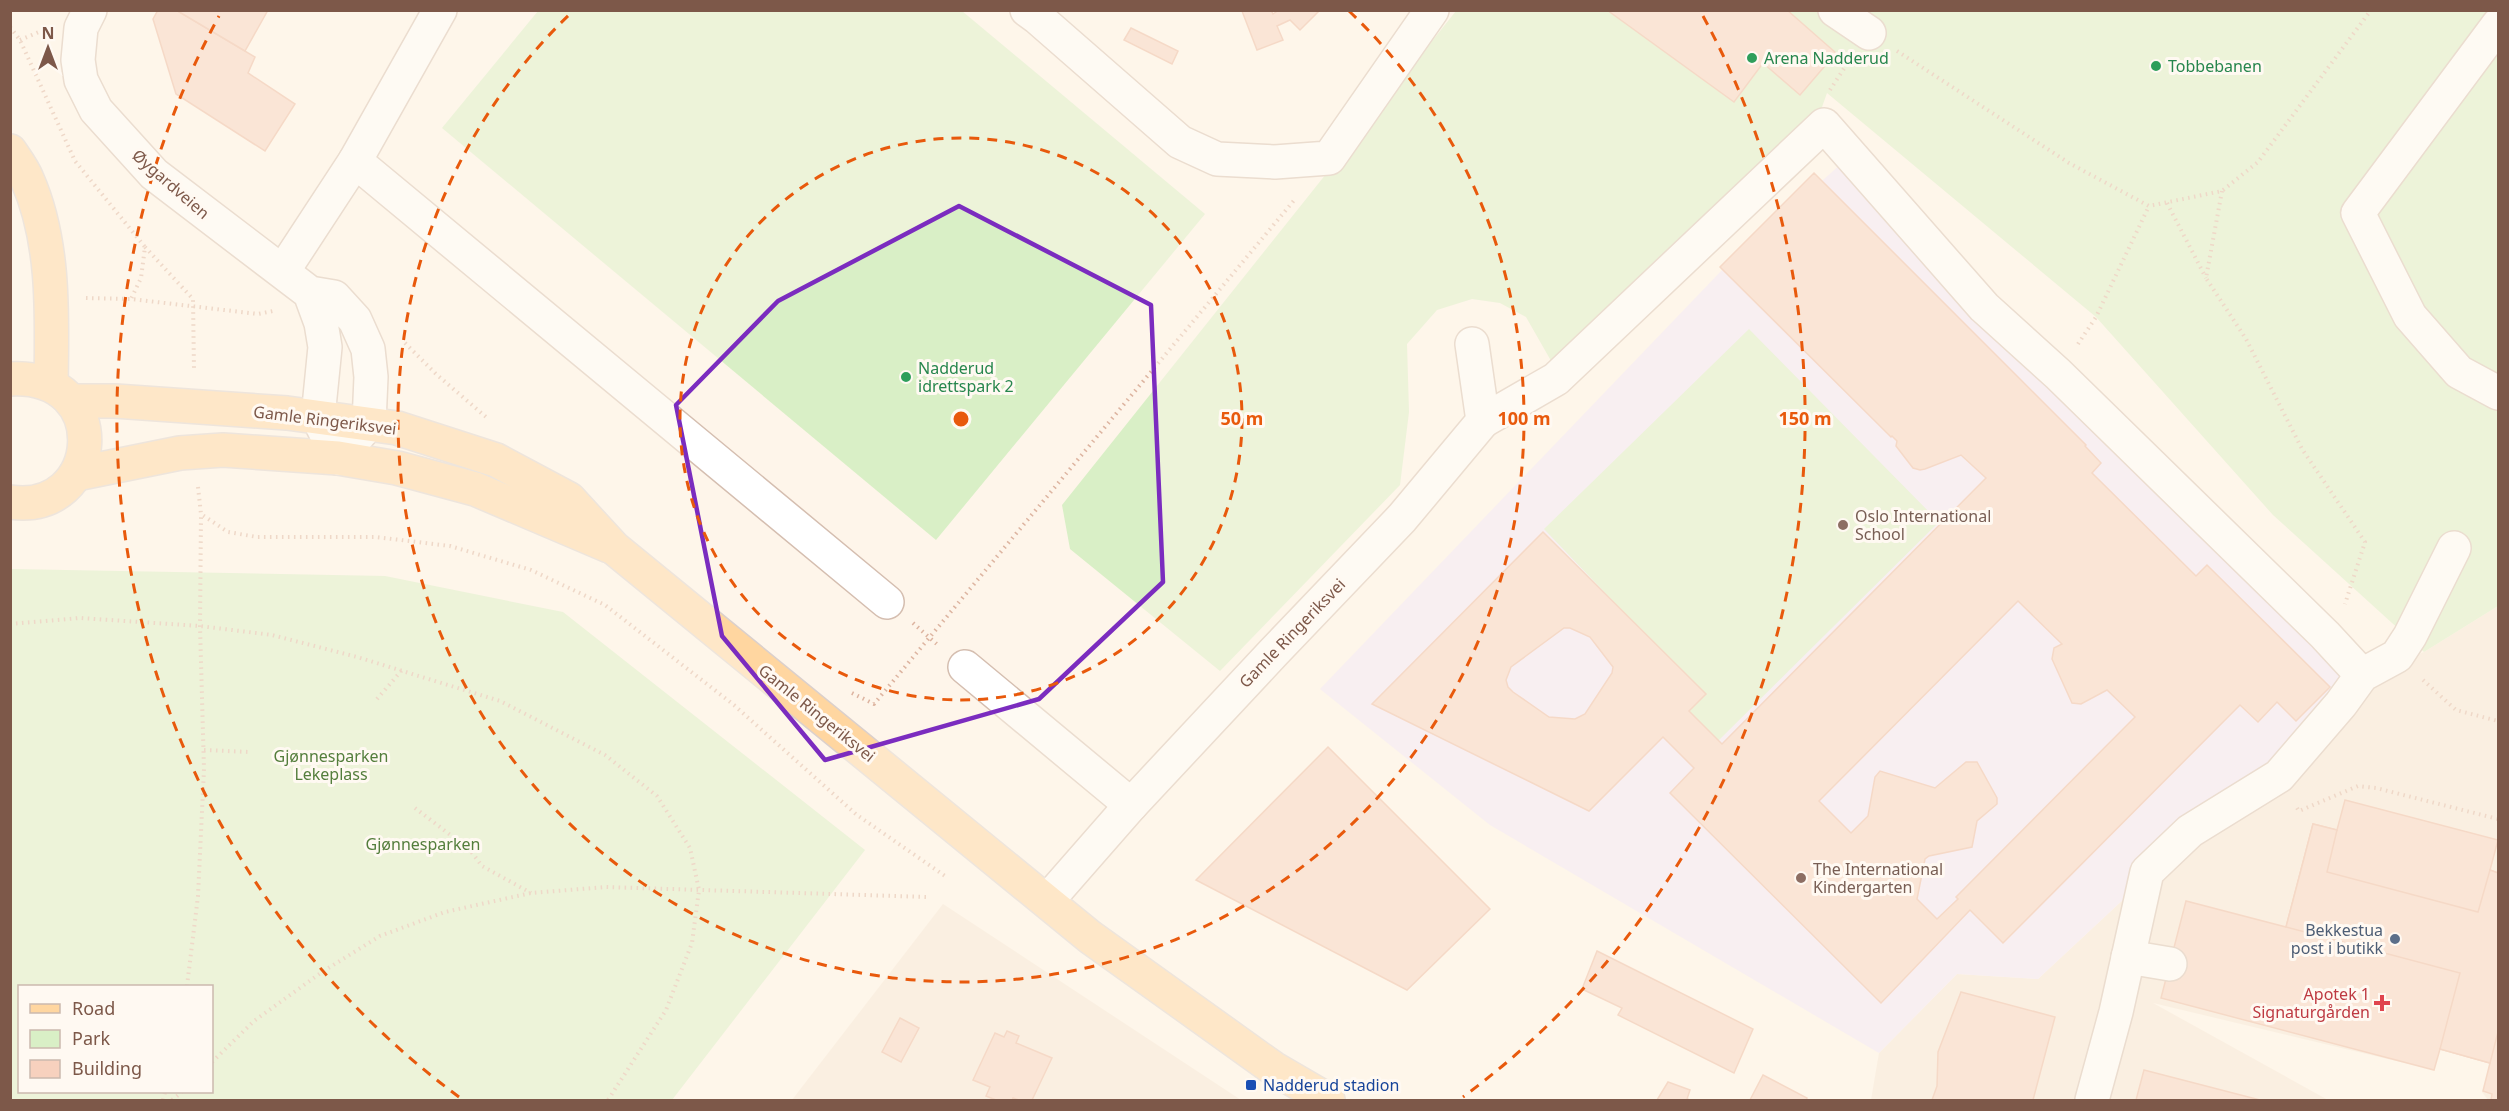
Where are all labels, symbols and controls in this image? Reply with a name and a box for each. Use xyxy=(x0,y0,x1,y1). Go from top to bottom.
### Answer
north arrow xyxy=(18,18,78,78)
text: N xyxy=(41,22,55,44)
place label: Arena Nadderud xyxy=(1764,47,1889,69)
marker: Arena Nadderud xyxy=(1745,51,1759,65)
place label: Tobbebanen xyxy=(2168,55,2262,77)
marker: Tobbebanen xyxy=(2149,59,2163,73)
street label: Øygardveien xyxy=(128,144,214,224)
place label: Nadderud idrettspark 2 xyxy=(918,357,1014,397)
marker: Nadderud idrettspark 2 xyxy=(899,370,913,384)
street label: Gamle Ringeriksvei xyxy=(252,400,398,440)
text: 50 m xyxy=(1221,406,1263,430)
text: 100 m xyxy=(1497,406,1551,430)
text: 150 m xyxy=(1778,406,1832,430)
centre of rings xyxy=(951,409,971,429)
place label: Oslo International School xyxy=(1855,505,1991,545)
marker: Oslo International School xyxy=(1836,518,1850,532)
street label: Gamle Ringeriksvei xyxy=(1234,574,1350,692)
street label: Gamle Ringeriksvei xyxy=(754,659,880,767)
park label: Gjønnesparken Lekeplass xyxy=(274,745,388,785)
park label: Gjønnesparken xyxy=(366,833,480,855)
place label: The International Kindergarten xyxy=(1813,858,1943,898)
marker: The International Kindergarten xyxy=(1794,871,1808,885)
place label: Bekkestua post i butikk xyxy=(2291,919,2383,959)
marker: Bekkestua post i butikk xyxy=(2388,932,2402,946)
place label: Apotek 1 Signaturgården xyxy=(2252,983,2370,1023)
legend xyxy=(18,985,213,1093)
text: Road xyxy=(72,996,115,1020)
marker: Apotek 1 Signaturgården xyxy=(2375,996,2389,1010)
text: Park xyxy=(72,1026,110,1050)
text: Building xyxy=(72,1056,142,1080)
place label: Nadderud stadion xyxy=(1263,1074,1399,1096)
marker: Nadderud stadion xyxy=(1244,1078,1258,1092)

